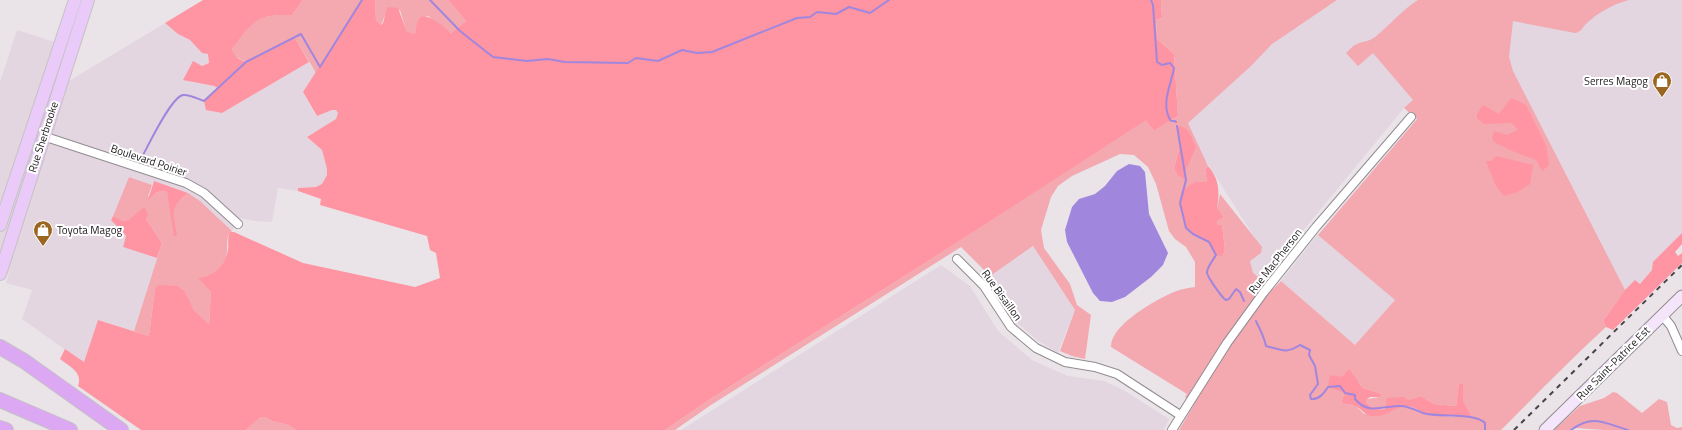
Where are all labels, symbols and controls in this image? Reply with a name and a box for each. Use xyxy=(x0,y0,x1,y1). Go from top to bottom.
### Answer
shop icon: Serres Magog xyxy=(1651,70,1673,98)
place label: Serres Magog xyxy=(1584,73,1648,89)
street label: Rue Sherbrooke xyxy=(24,99,62,174)
street label: Boulevard Poirier xyxy=(109,140,189,180)
shop icon: Toyota Magog xyxy=(32,219,54,247)
place label: Toyota Magog xyxy=(57,222,122,238)
street label: Rue MacPherson xyxy=(1244,225,1306,297)
street label: Rue Bisaillon xyxy=(978,266,1026,324)
street label: Rue Saint-Patrice Est xyxy=(1572,322,1654,404)

